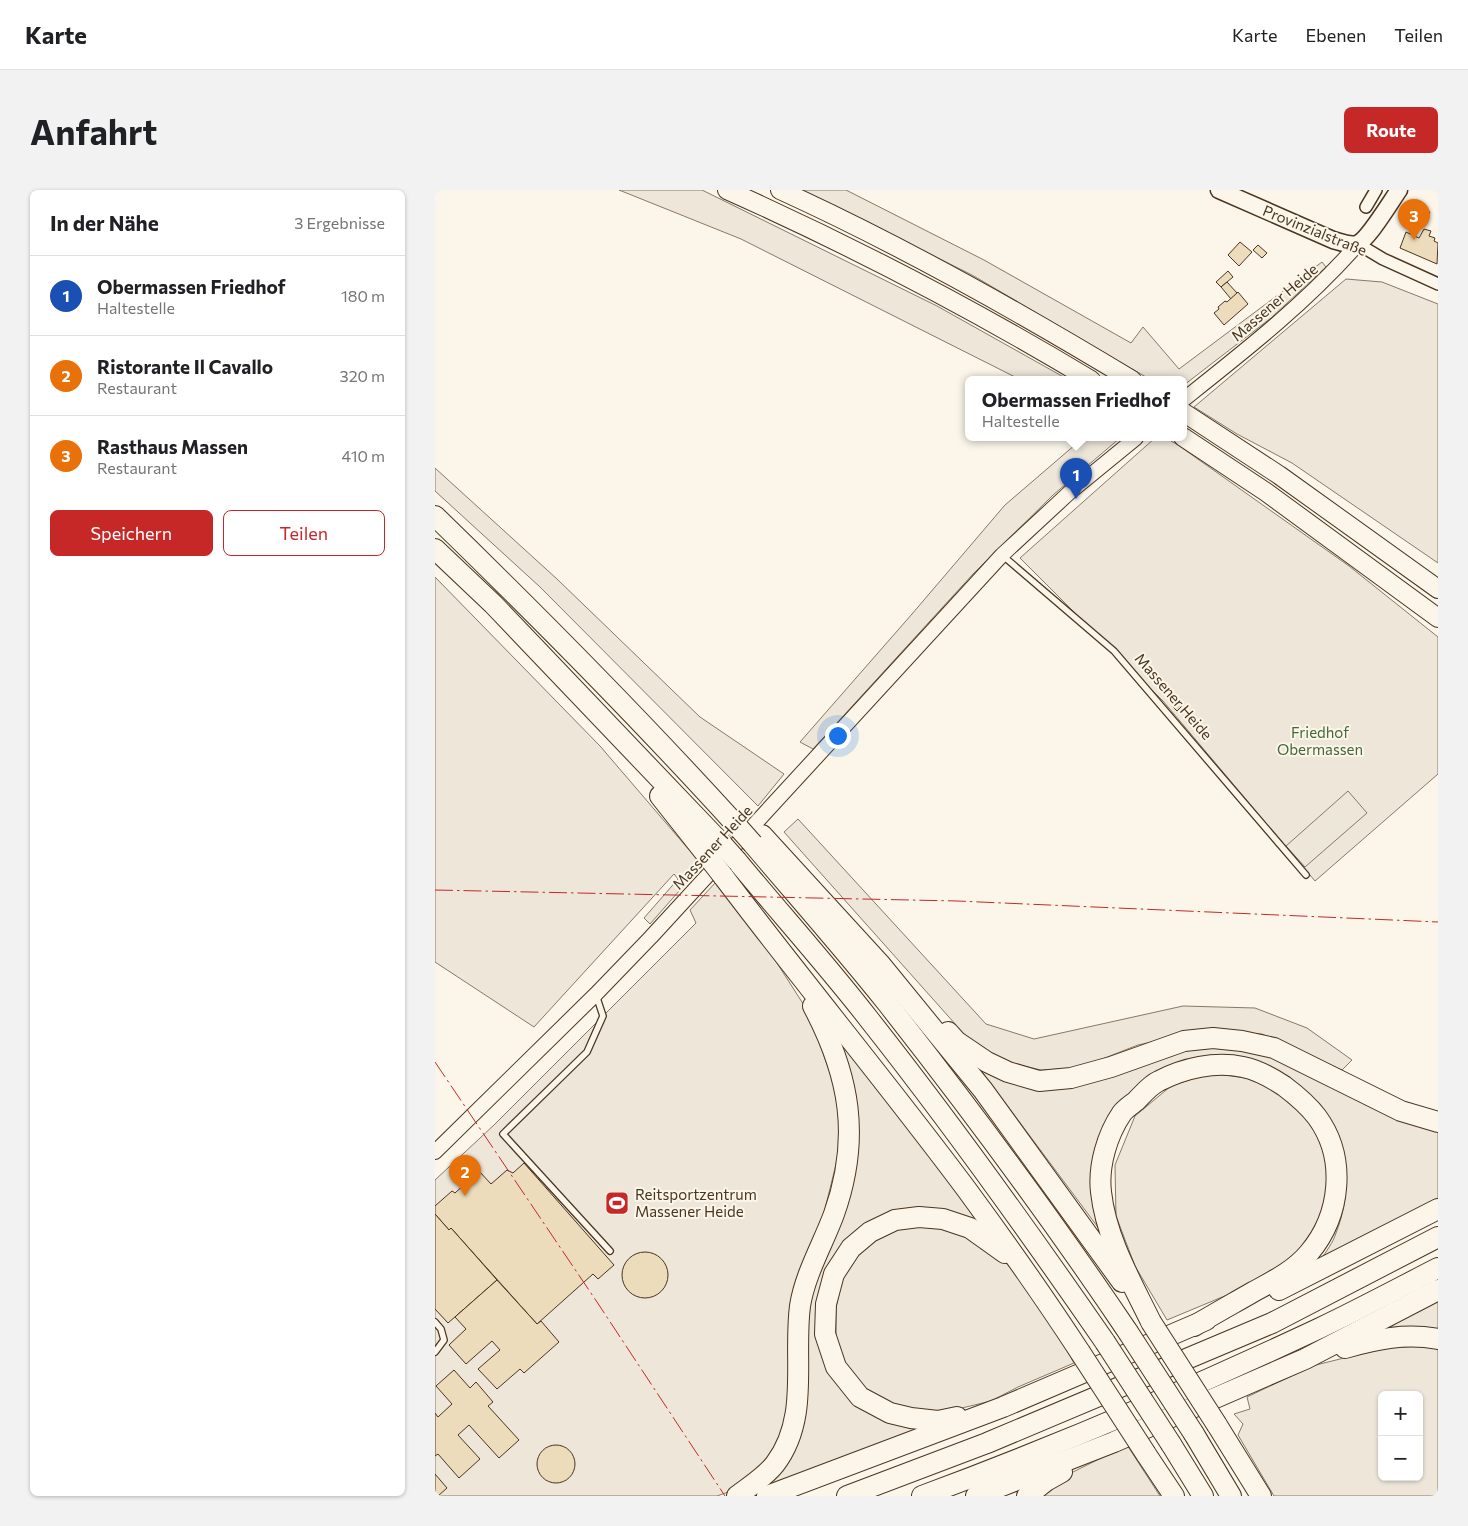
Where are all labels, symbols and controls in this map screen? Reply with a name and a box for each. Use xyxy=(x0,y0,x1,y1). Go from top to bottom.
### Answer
text: Karte xyxy=(25,20,87,49)
text: Karte xyxy=(1232,24,1277,46)
text: Ebenen xyxy=(1305,24,1366,46)
text: Teilen xyxy=(1394,24,1443,46)
button: Route xyxy=(1344,107,1438,153)
text: Anfahrt xyxy=(30,109,157,152)
pin: 3 xyxy=(1398,199,1430,240)
street label: Provinzialstraße xyxy=(1260,201,1370,259)
text: In der Nähe xyxy=(50,210,159,235)
text: 3 Ergebnisse xyxy=(294,213,385,232)
street label: Massener Heide xyxy=(1227,260,1321,344)
text: Obermassen Friedhof xyxy=(97,275,286,298)
text: 1 xyxy=(62,286,70,305)
text: 180 m xyxy=(341,286,385,305)
text: Haltestelle xyxy=(97,298,175,317)
text: Ristorante Il Cavallo xyxy=(97,355,273,378)
text: 2 xyxy=(61,366,71,385)
text: 320 m xyxy=(340,366,385,385)
popup xyxy=(965,376,1187,441)
text: Restaurant xyxy=(97,378,177,397)
text: Obermassen Friedhof xyxy=(982,388,1170,411)
text: Haltestelle xyxy=(982,411,1060,430)
text: Rasthaus Massen xyxy=(97,435,248,458)
text: 3 xyxy=(61,446,71,465)
text: 410 m xyxy=(342,446,385,465)
text: Restaurant xyxy=(97,458,177,477)
pin: 1 xyxy=(1060,458,1092,499)
button: Speichern xyxy=(50,510,213,556)
button: Teilen xyxy=(223,510,385,556)
street label: Massener Heide xyxy=(1132,649,1216,743)
your location xyxy=(825,723,851,749)
park label: Friedhof Obermassen xyxy=(1277,723,1363,758)
street label: Massener Heide xyxy=(668,801,756,893)
pin: 2 xyxy=(449,1155,481,1196)
place label: Reitsportzentrum Massener Heide xyxy=(635,1185,757,1220)
sports icon: Reitsportzentrum Massener Heide xyxy=(604,1190,630,1216)
map controls xyxy=(1378,1391,1423,1481)
button: + xyxy=(1378,1391,1423,1436)
button: − xyxy=(1378,1436,1423,1481)

